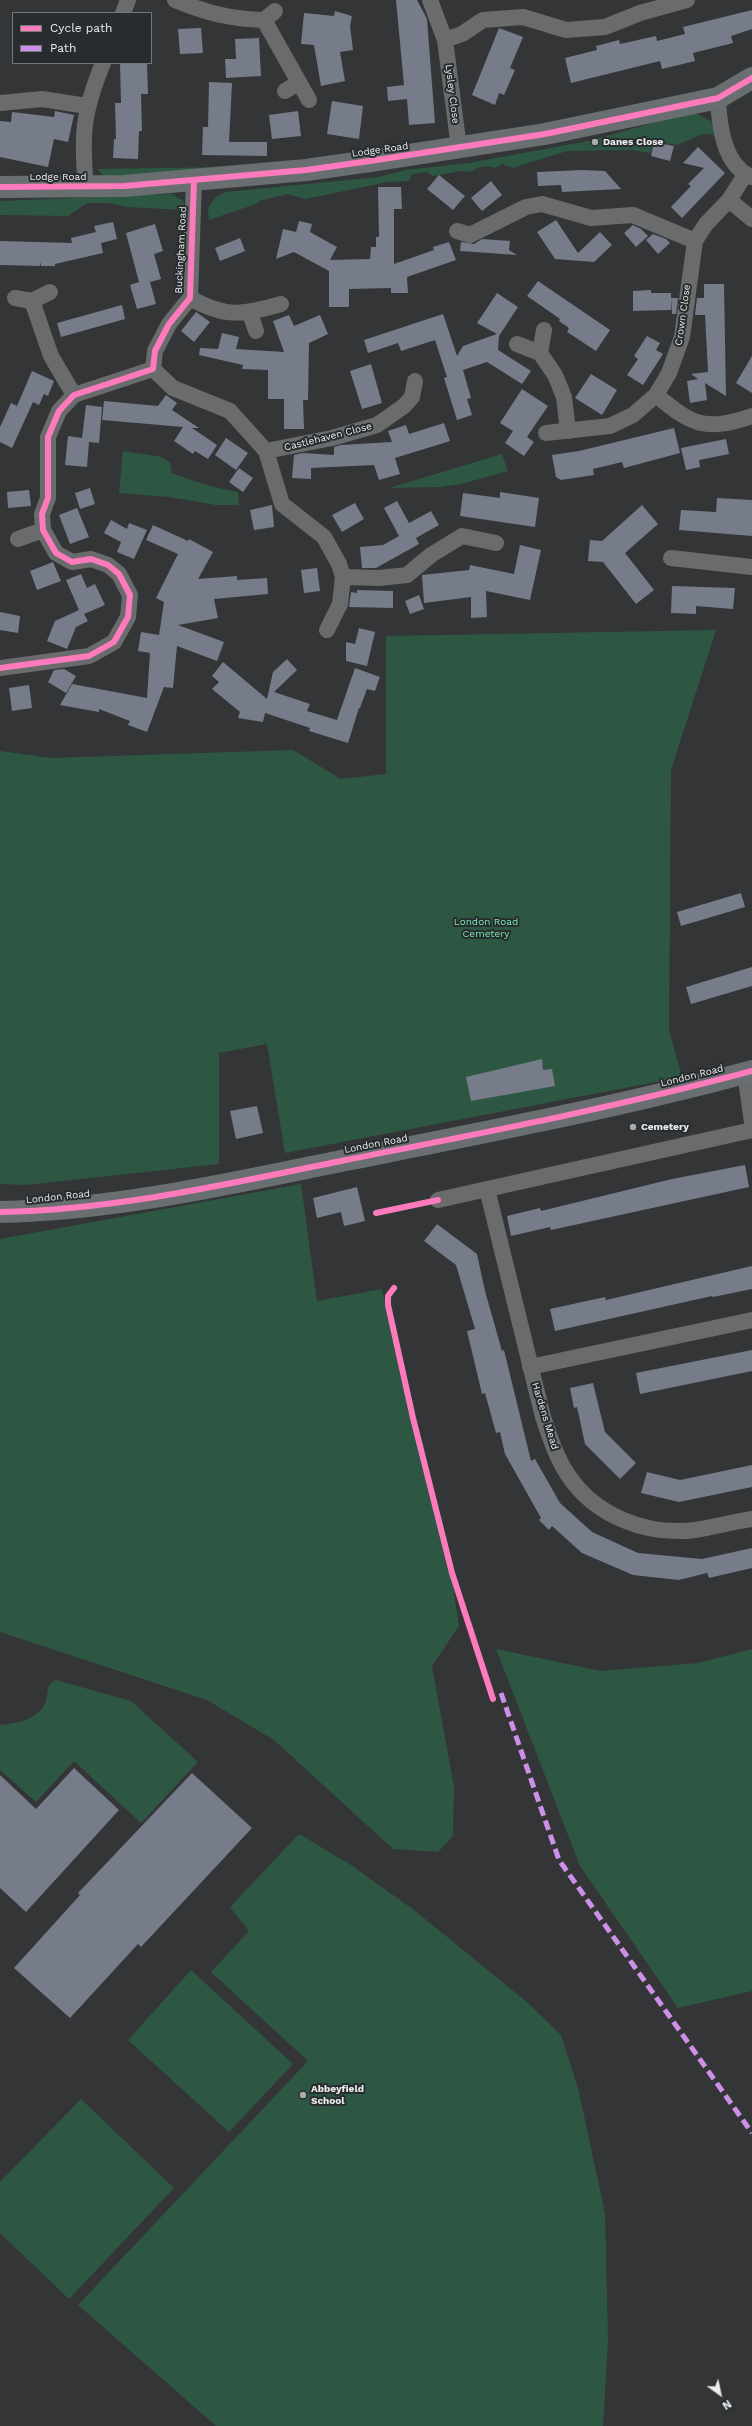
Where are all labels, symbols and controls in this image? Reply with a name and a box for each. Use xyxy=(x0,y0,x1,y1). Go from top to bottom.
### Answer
legend xyxy=(12,12,152,64)
text: Cycle path xyxy=(50,21,112,35)
text: Path xyxy=(50,41,76,55)
street label: Lysley Close xyxy=(442,64,462,124)
place label: Danes Close xyxy=(603,136,663,148)
marker: Danes Close xyxy=(590,137,600,147)
street label: Lodge Road xyxy=(351,140,409,160)
street label: Lodge Road xyxy=(29,171,87,183)
street label: Buckingham Road xyxy=(173,206,189,294)
street label: Crown Close xyxy=(673,284,693,346)
street label: Castlehaven Close xyxy=(283,420,373,454)
park label: London Road Cemetery xyxy=(454,916,518,940)
street label: London Road xyxy=(659,1062,725,1090)
place label: Cemetery xyxy=(641,1121,689,1133)
marker: Cemetery xyxy=(628,1122,638,1132)
street label: London Road xyxy=(343,1132,409,1156)
street label: London Road xyxy=(25,1188,91,1206)
street label: Hardens Mead xyxy=(529,1381,561,1451)
place label: Abbeyfield School xyxy=(311,2083,364,2106)
marker: Abbeyfield School xyxy=(298,2090,308,2100)
north arrow xyxy=(700,2374,740,2414)
text: N xyxy=(720,2397,734,2412)

